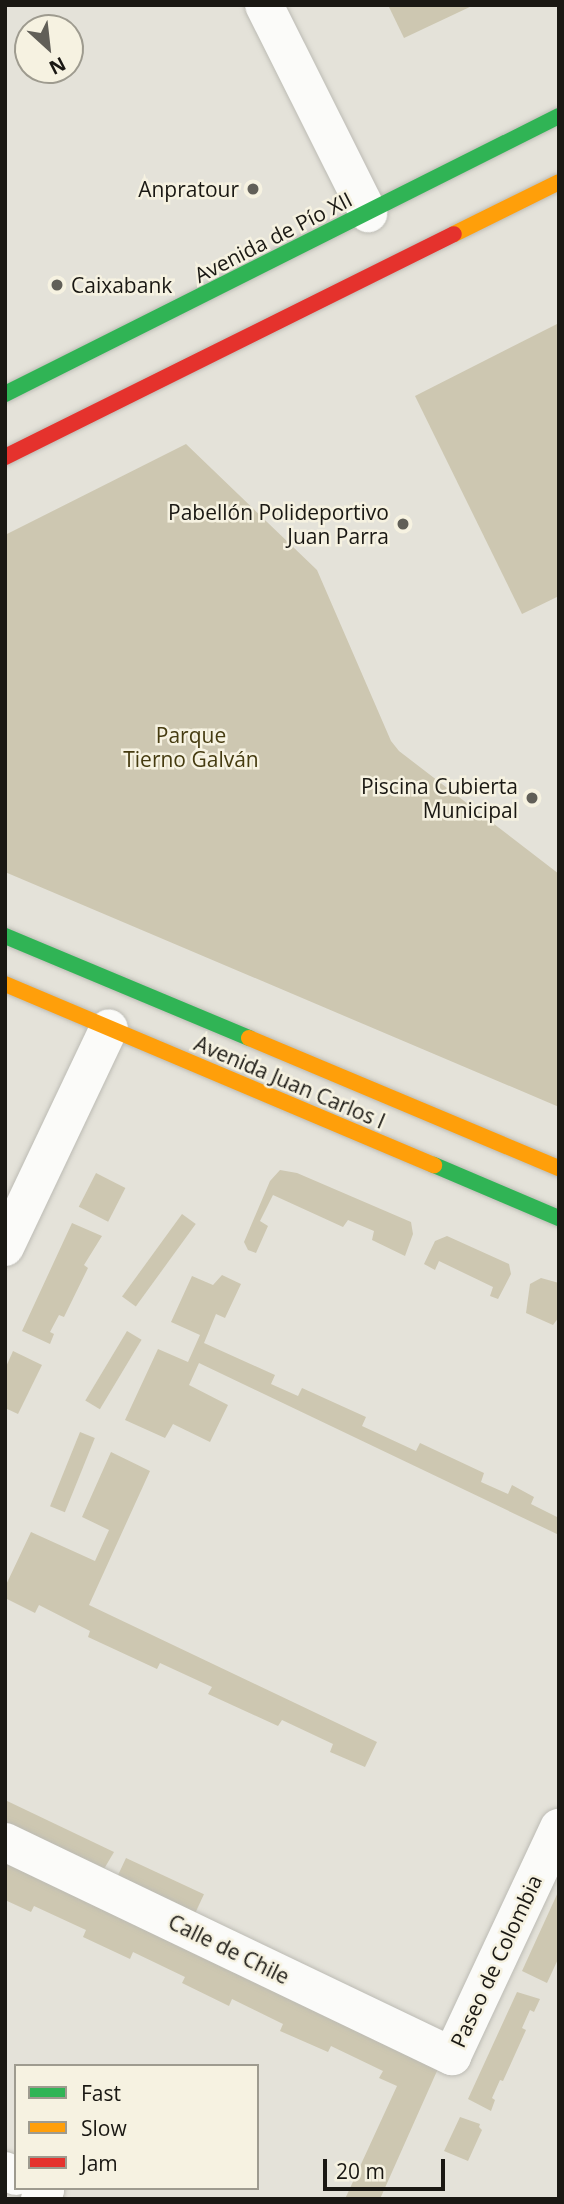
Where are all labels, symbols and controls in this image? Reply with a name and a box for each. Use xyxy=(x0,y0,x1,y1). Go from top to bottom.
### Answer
north arrow xyxy=(14,14,84,84)
text: N xyxy=(45,51,70,81)
place label: Anpratour xyxy=(138,176,239,202)
marker: Anpratour xyxy=(245,181,261,197)
street label: Avenida de Pío XII xyxy=(190,186,356,288)
place label: Caixabank xyxy=(71,272,172,298)
marker: Caixabank xyxy=(49,277,65,293)
place label: Pabellón Polideportivo Juan Parra xyxy=(168,499,389,549)
marker: Pabellón Polideportivo Juan Parra xyxy=(395,516,411,532)
park label: Parque Tierno Galván xyxy=(123,722,259,772)
place label: Piscina Cubierta Municipal xyxy=(361,773,518,823)
marker: Piscina Cubierta Municipal xyxy=(524,790,540,806)
street label: Avenida Juan Carlos I xyxy=(191,1030,389,1134)
street label: Paseo de Colombia xyxy=(445,1871,547,2051)
street label: Calle de Chile xyxy=(164,1909,294,1989)
legend xyxy=(14,2064,259,2190)
text: Fast xyxy=(81,2079,121,2107)
text: Slow xyxy=(81,2114,127,2142)
scale bar xyxy=(326,2144,448,2188)
text: Jam xyxy=(81,2149,118,2177)
text: 20 m xyxy=(336,2157,385,2185)

